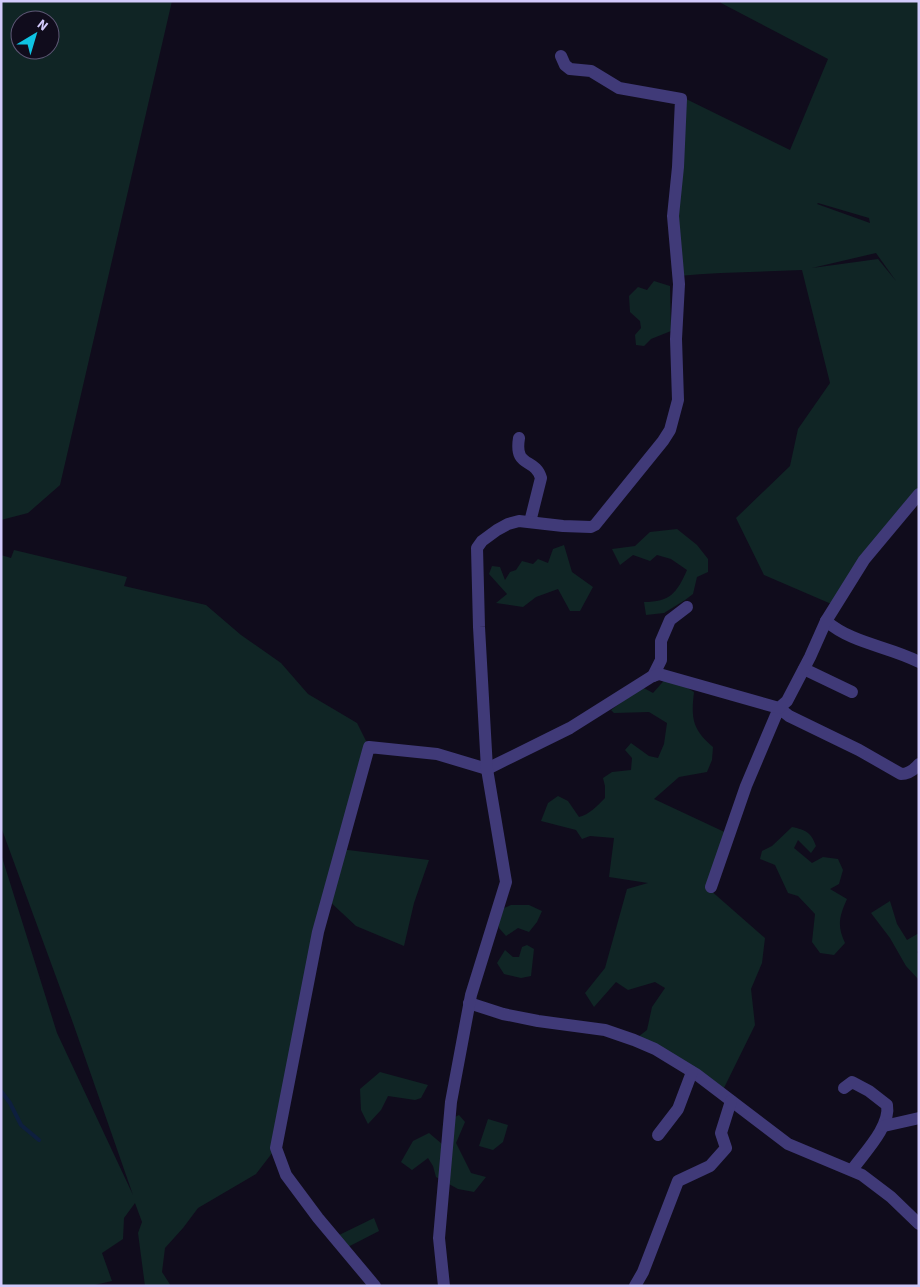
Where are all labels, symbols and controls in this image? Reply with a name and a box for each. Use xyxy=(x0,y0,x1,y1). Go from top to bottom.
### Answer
north arrow xyxy=(10,10,60,60)
text: N xyxy=(33,15,52,36)

